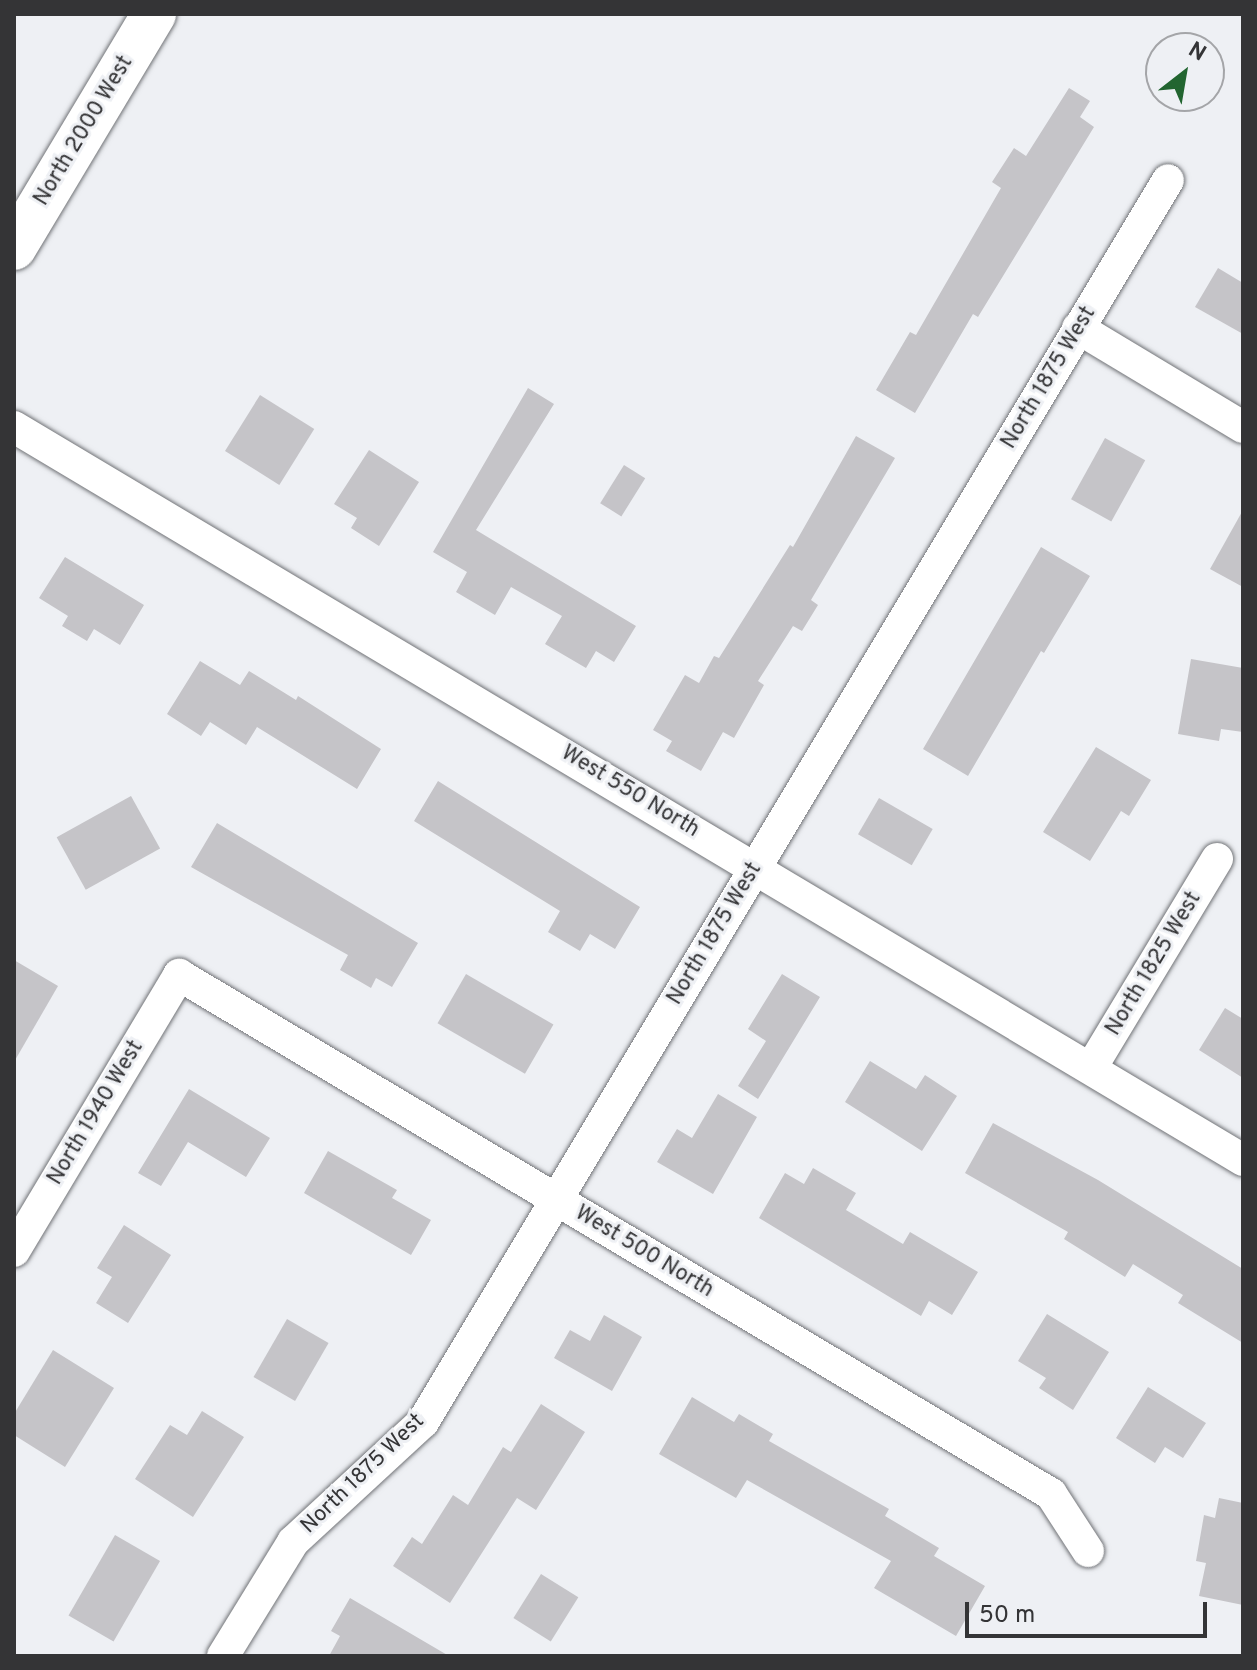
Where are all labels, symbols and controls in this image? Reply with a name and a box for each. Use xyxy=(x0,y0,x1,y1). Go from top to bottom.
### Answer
north arrow xyxy=(1145,32,1225,112)
text: N xyxy=(1183,37,1210,68)
street label: North 2000 West xyxy=(29,51,139,211)
street label: North 1875 West xyxy=(996,302,1102,454)
street label: West 550 North xyxy=(556,740,704,844)
street label: North 1875 West xyxy=(662,858,768,1010)
street label: North 1825 West xyxy=(1101,887,1207,1041)
street label: North 1940 West xyxy=(42,1036,150,1190)
street label: West 500 North xyxy=(570,1200,718,1304)
street label: North 1875 West xyxy=(296,1408,430,1540)
scale bar xyxy=(969,1586,1211,1636)
text: 50 m xyxy=(979,1601,1035,1631)

